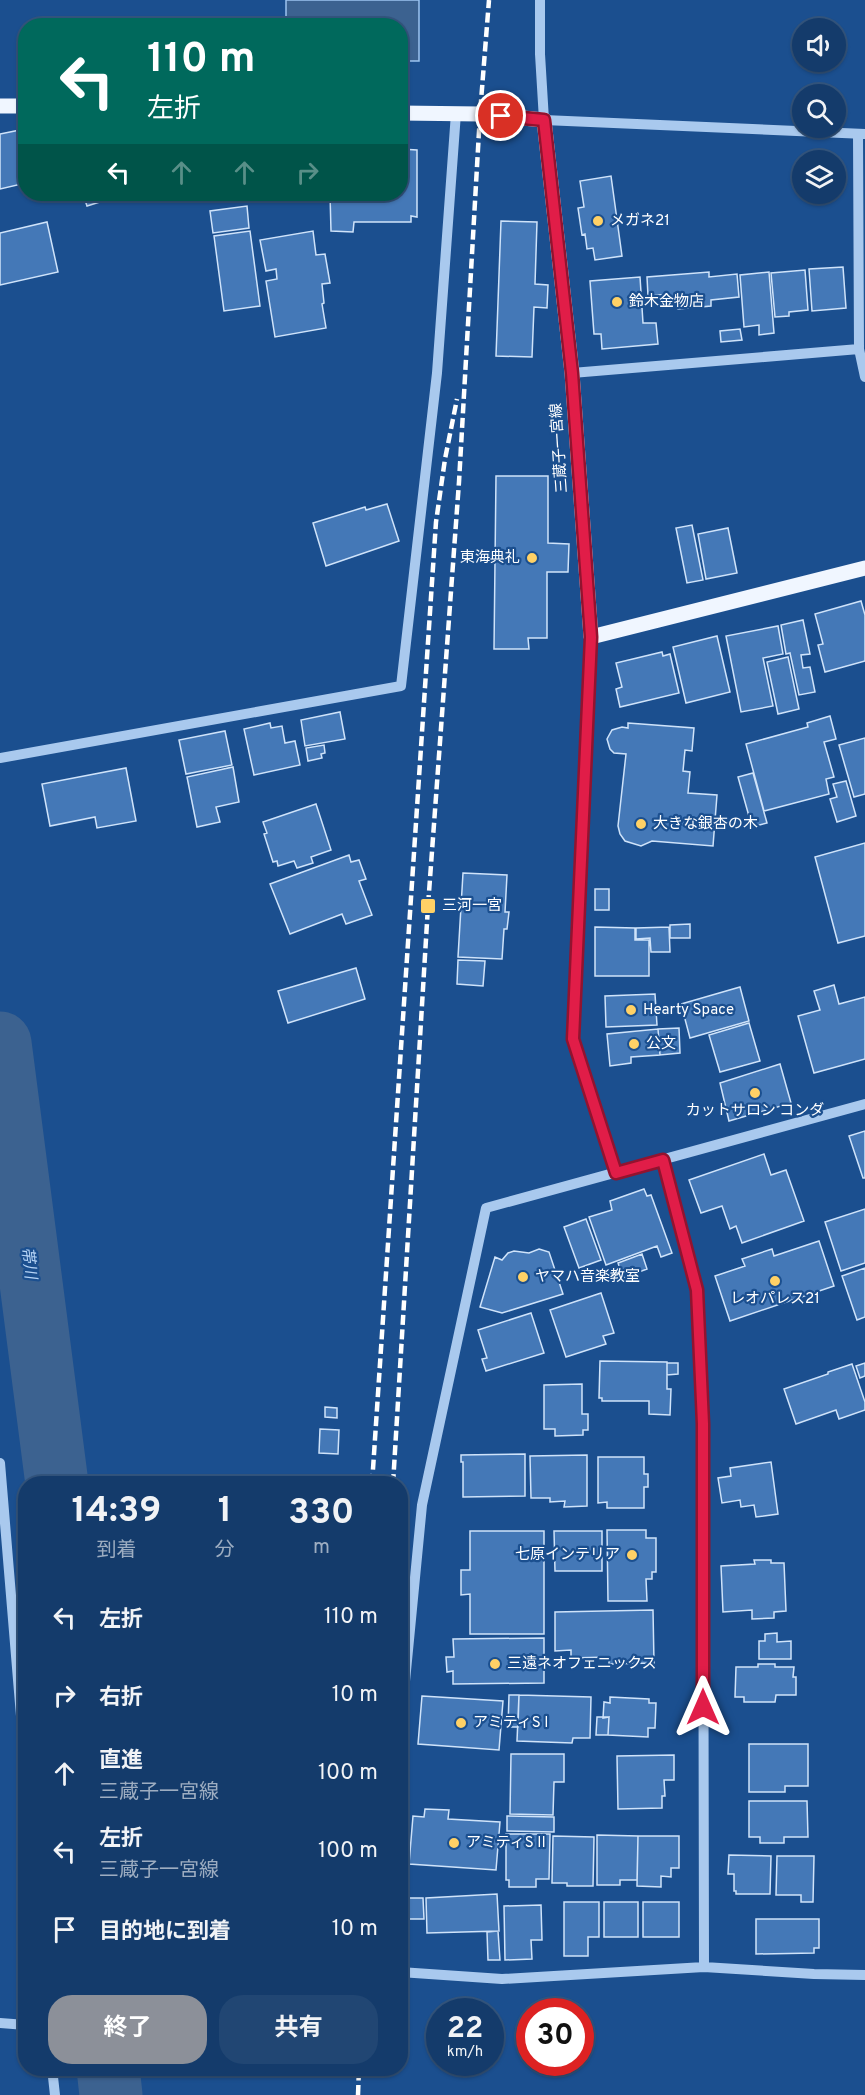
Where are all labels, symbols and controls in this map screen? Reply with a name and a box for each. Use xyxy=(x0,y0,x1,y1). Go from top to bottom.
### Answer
map controls xyxy=(792,18,846,204)
button: sound xyxy=(792,18,846,72)
text: 110 m xyxy=(147,34,256,87)
icon: left xyxy=(48,42,126,120)
button: search xyxy=(792,84,846,138)
pin xyxy=(475,90,526,141)
text: 左折 xyxy=(147,93,201,127)
icon: arrive xyxy=(484,99,517,132)
button: layers xyxy=(792,150,846,204)
icon: left xyxy=(102,156,135,189)
icon: ahead xyxy=(165,156,198,189)
icon: ahead xyxy=(228,156,261,189)
icon: right xyxy=(291,156,324,189)
place label: メガネ21 xyxy=(610,212,670,231)
marker: メガネ21 xyxy=(591,214,605,228)
place label: 鈴木金物店 xyxy=(629,293,704,312)
marker: 鈴木金物店 xyxy=(610,295,624,309)
street label: 三蔵子一宮線 xyxy=(547,402,573,494)
place label: 東海典礼 xyxy=(460,548,520,568)
marker: 東海典礼 xyxy=(525,551,539,565)
place label: 大きな銀杏の木 xyxy=(653,815,758,834)
marker: 大きな銀杏の木 xyxy=(634,817,648,831)
marker: 三河一宮 xyxy=(419,897,437,915)
place label: 三河一宮 xyxy=(442,897,502,916)
place label: Hearty Space xyxy=(643,1001,734,1020)
marker: Hearty Space xyxy=(624,1003,638,1017)
place label: 公文 xyxy=(646,1035,676,1054)
marker: 公文 xyxy=(627,1037,641,1051)
marker: カットサロン コンダ xyxy=(748,1086,762,1100)
place label: カットサロン コンダ xyxy=(686,1102,824,1121)
water label: 帯川 xyxy=(16,1246,40,1282)
place label: ヤマハ音楽教室 xyxy=(535,1268,640,1287)
marker: ヤマハ音楽教室 xyxy=(516,1270,530,1284)
marker: レオパレス21 xyxy=(768,1274,782,1288)
place label: レオパレス21 xyxy=(730,1290,820,1309)
text: 14:39 xyxy=(71,1489,161,1535)
text: 1 xyxy=(218,1489,232,1535)
text: 330 xyxy=(288,1491,355,1537)
text: m xyxy=(313,1535,330,1561)
text: 到着 xyxy=(96,1538,136,1564)
text: 分 xyxy=(215,1538,235,1564)
place label: 七原インテリア xyxy=(515,1546,620,1565)
marker: 七原インテリア xyxy=(625,1548,639,1562)
icon: left xyxy=(48,1601,81,1634)
text: 110 m xyxy=(324,1604,378,1631)
text: 左折 xyxy=(99,1607,143,1634)
place label: 三遠ネオフェニックス xyxy=(507,1655,657,1674)
marker: 三遠ネオフェニックス xyxy=(488,1657,502,1671)
position arrow xyxy=(671,1675,735,1739)
icon: right xyxy=(48,1679,81,1712)
text: 10 m xyxy=(332,1682,378,1709)
text: 右折 xyxy=(99,1685,143,1712)
place label: アミティS I xyxy=(473,1714,549,1733)
marker: アミティS I xyxy=(454,1716,468,1730)
text: 直進 xyxy=(99,1748,143,1775)
icon: ahead xyxy=(48,1757,81,1790)
text: 100 m xyxy=(318,1760,378,1787)
text: 三蔵子一宮線 xyxy=(99,1780,219,1806)
text: 左折 xyxy=(99,1826,143,1853)
place label: アミティS II xyxy=(466,1834,546,1853)
icon: left xyxy=(48,1835,81,1868)
marker: アミティS II xyxy=(447,1836,461,1850)
text: 100 m xyxy=(318,1838,378,1865)
text: 三蔵子一宮線 xyxy=(99,1858,219,1884)
icon: arrive xyxy=(48,1913,81,1946)
text: 10 m xyxy=(332,1916,378,1943)
text: 目的地に到着 xyxy=(99,1919,231,1946)
button: 終了 xyxy=(48,1995,207,2064)
button: 共有 xyxy=(219,1995,378,2064)
speed limit sign: 30 xyxy=(516,1998,594,2076)
text: 22 xyxy=(447,2011,483,2048)
text: km/h xyxy=(447,2043,483,2062)

